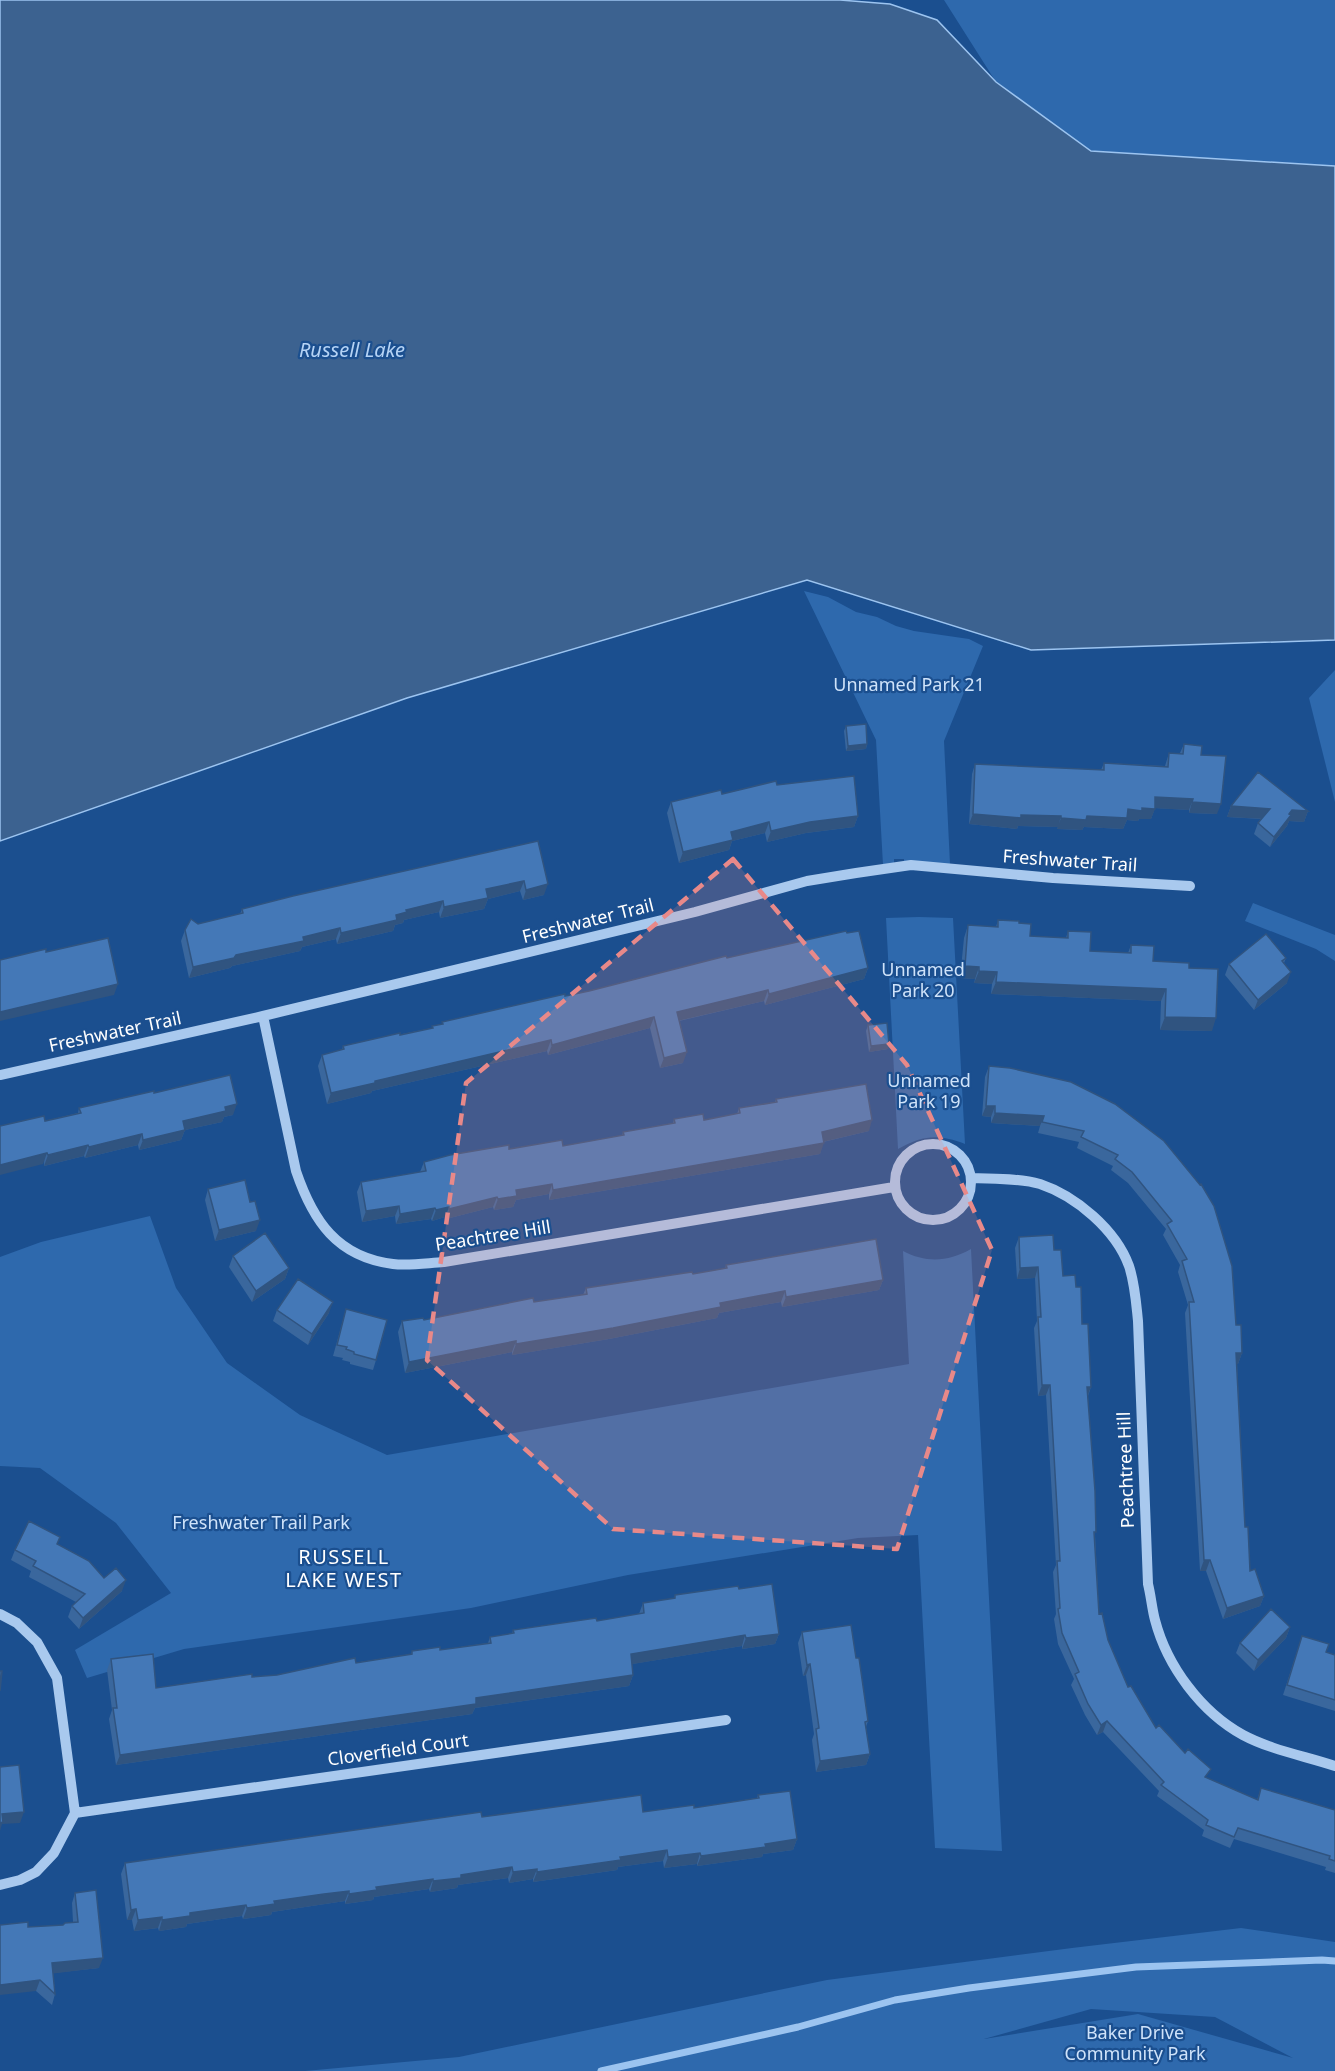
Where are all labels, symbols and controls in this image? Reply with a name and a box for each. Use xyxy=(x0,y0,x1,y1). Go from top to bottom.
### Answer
water label: Russell Lake xyxy=(299,336,405,363)
park label: Unnamed Park 21 xyxy=(833,672,985,696)
street label: Freshwater Trail xyxy=(1002,843,1138,877)
street label: Freshwater Trail xyxy=(519,892,656,948)
park label: Unnamed Park 20 xyxy=(881,957,965,1002)
street label: Freshwater Trail xyxy=(46,1005,183,1057)
park label: Unnamed Park 19 xyxy=(887,1068,971,1113)
street label: Peachtree Hill xyxy=(433,1214,552,1256)
street label: Peachtree Hill xyxy=(1111,1411,1139,1529)
park label: Freshwater Trail Park xyxy=(172,1510,350,1534)
district label: RUSSELL LAKE WEST xyxy=(285,1543,403,1593)
street label: Cloverfield Court xyxy=(326,1727,470,1771)
park label: Baker Drive Community Park xyxy=(1064,2020,1206,2065)

